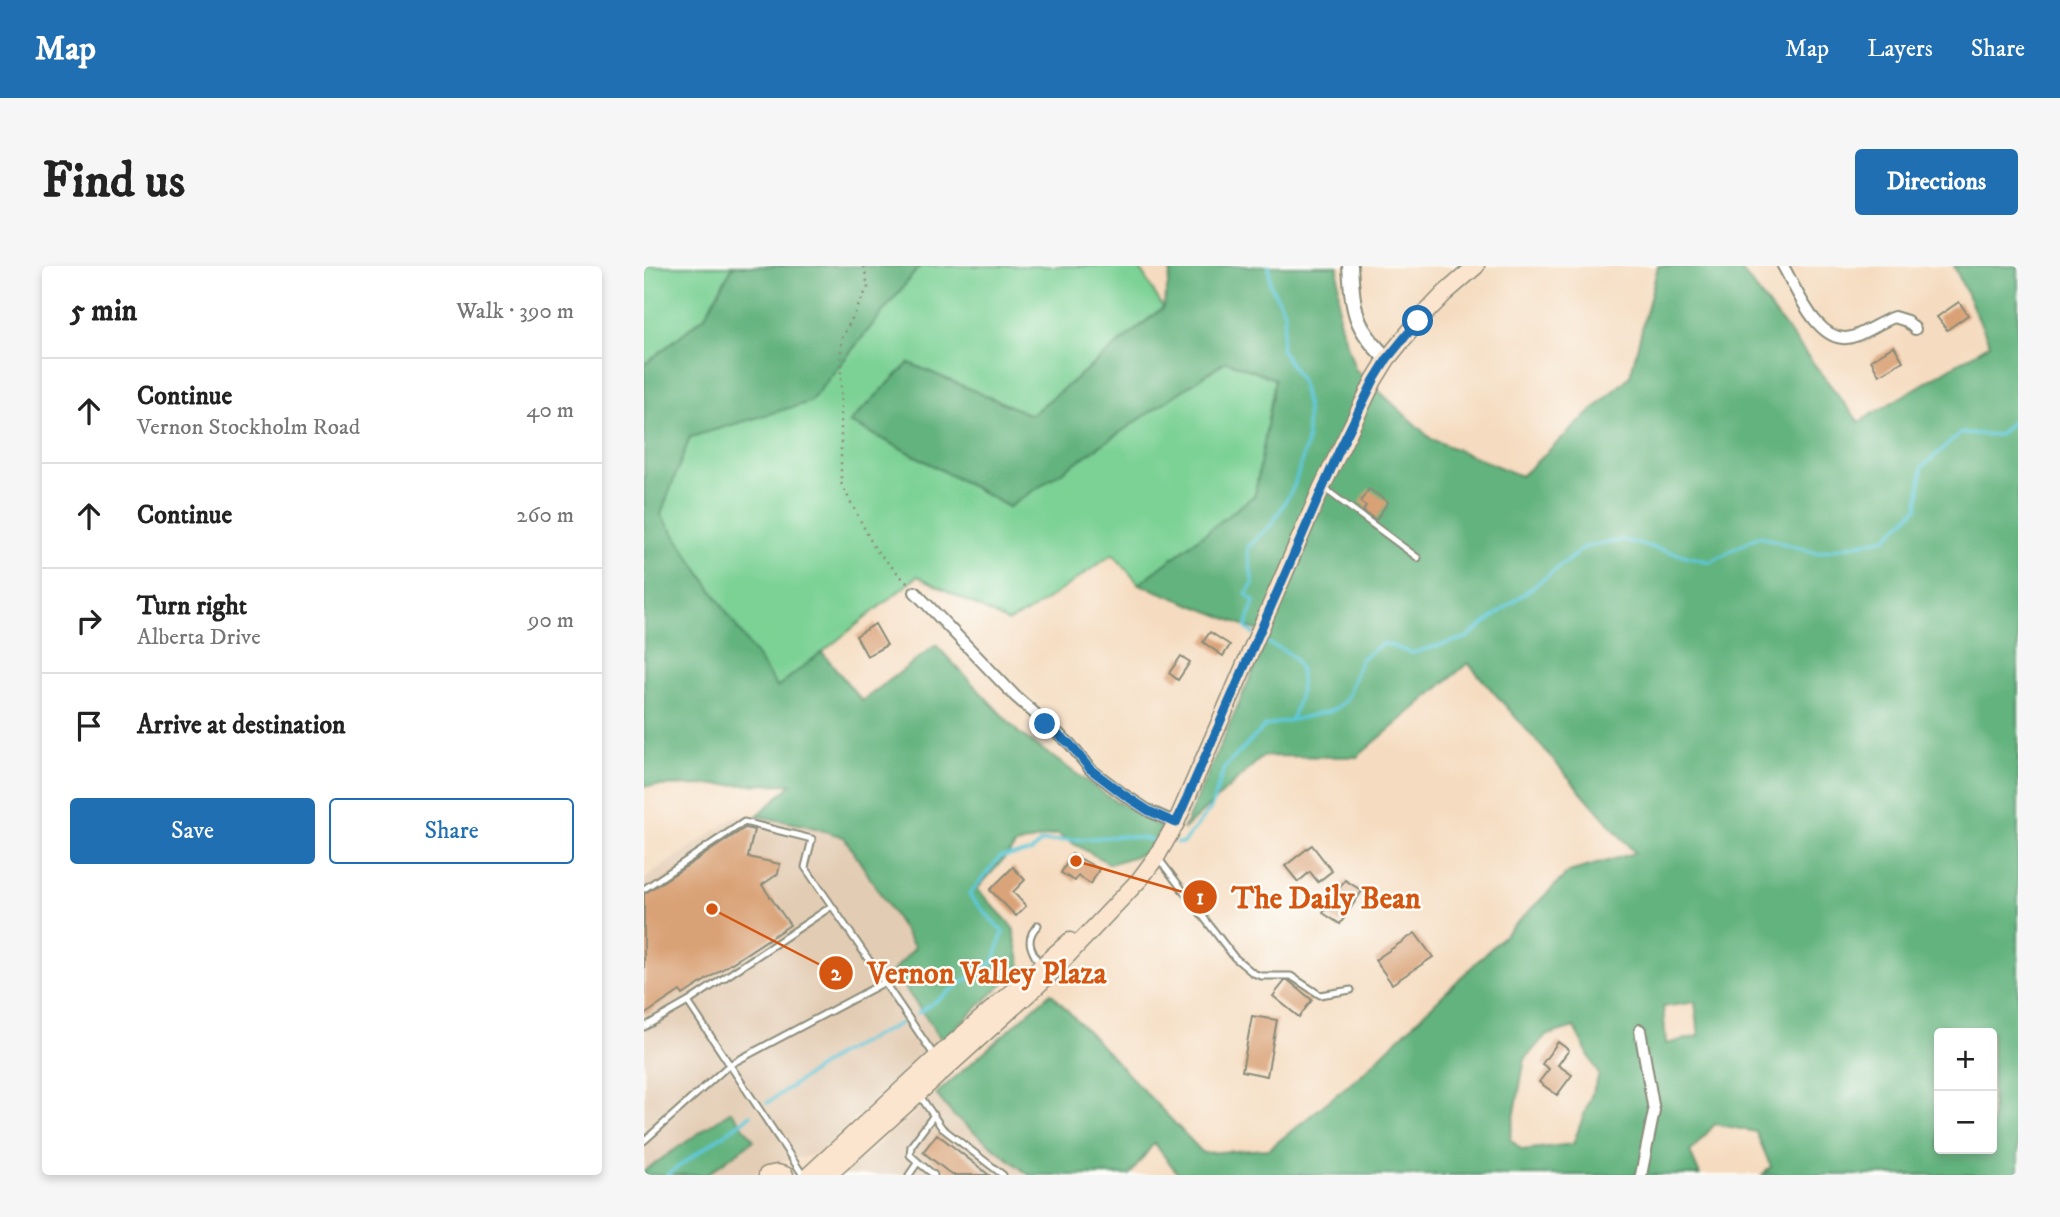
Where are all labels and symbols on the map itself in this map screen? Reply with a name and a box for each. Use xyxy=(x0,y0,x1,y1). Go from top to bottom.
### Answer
route start xyxy=(1402,305,1433,336)
route end xyxy=(1029,708,1060,739)
callout: The Daily Bean xyxy=(1182,872,1434,923)
text: The Daily Bean xyxy=(1230,881,1421,918)
text: 1 xyxy=(1196,885,1204,911)
callout: Vernon Valley Plaza xyxy=(818,947,1120,998)
text: Vernon Valley Plaza xyxy=(867,956,1108,993)
text: 2 xyxy=(831,961,842,987)

